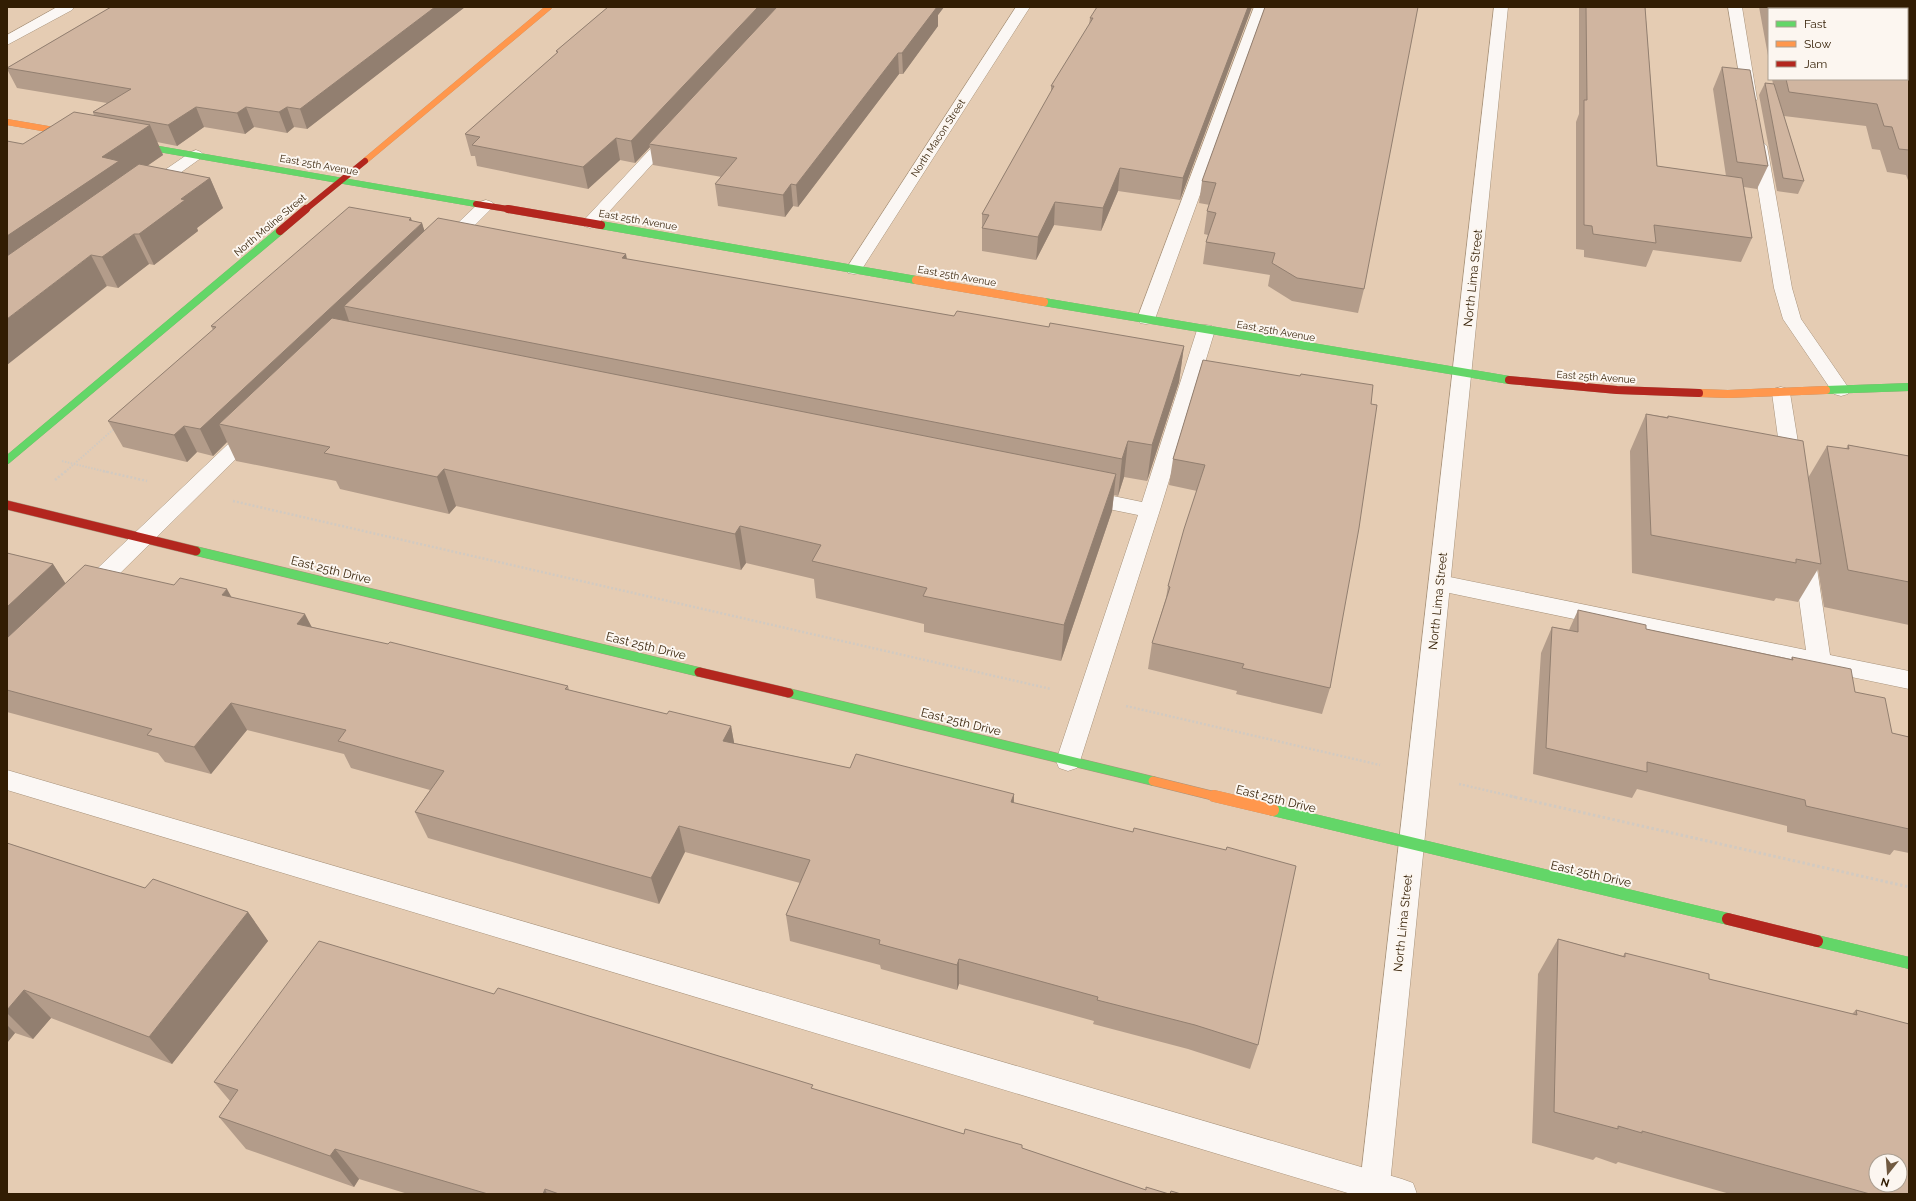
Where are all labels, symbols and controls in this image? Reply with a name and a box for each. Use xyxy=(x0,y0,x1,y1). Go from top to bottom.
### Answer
legend xyxy=(1768,8,1908,80)
text: Fast xyxy=(1804,17,1827,31)
text: Slow xyxy=(1804,37,1831,51)
text: Jam xyxy=(1804,57,1827,71)
street label: North Macon Street xyxy=(909,97,968,179)
street label: East 25th Avenue xyxy=(279,153,359,177)
street label: North Moline Street xyxy=(232,191,309,258)
street label: East 25th Avenue xyxy=(598,208,678,232)
street label: North Lima Street xyxy=(1461,228,1485,328)
street label: East 25th Avenue xyxy=(917,264,997,288)
street label: East 25th Avenue xyxy=(1236,319,1316,343)
street label: East 25th Avenue xyxy=(1556,369,1636,385)
street label: North Lima Street xyxy=(1426,551,1450,651)
street label: East 25th Drive xyxy=(289,553,373,587)
street label: East 25th Drive xyxy=(604,629,688,663)
street label: East 25th Drive xyxy=(919,705,1003,739)
street label: East 25th Drive xyxy=(1234,782,1318,816)
street label: East 25th Drive xyxy=(1549,858,1633,890)
street label: North Lima Street xyxy=(1391,873,1415,973)
north arrow xyxy=(1868,1153,1908,1193)
text: N xyxy=(1879,1175,1891,1190)

